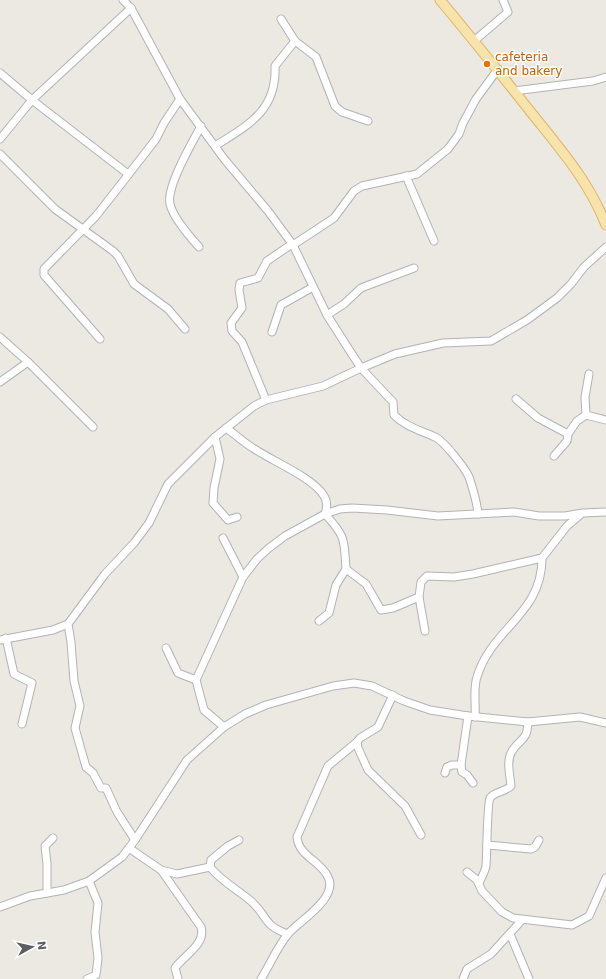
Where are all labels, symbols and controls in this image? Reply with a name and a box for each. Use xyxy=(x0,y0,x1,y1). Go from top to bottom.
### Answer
place label: cafeteria and bakery xyxy=(495,50,562,78)
marker: cafeteria and bakery xyxy=(482,59,492,69)
north arrow xyxy=(12,927,52,967)
text: N xyxy=(34,940,48,951)

